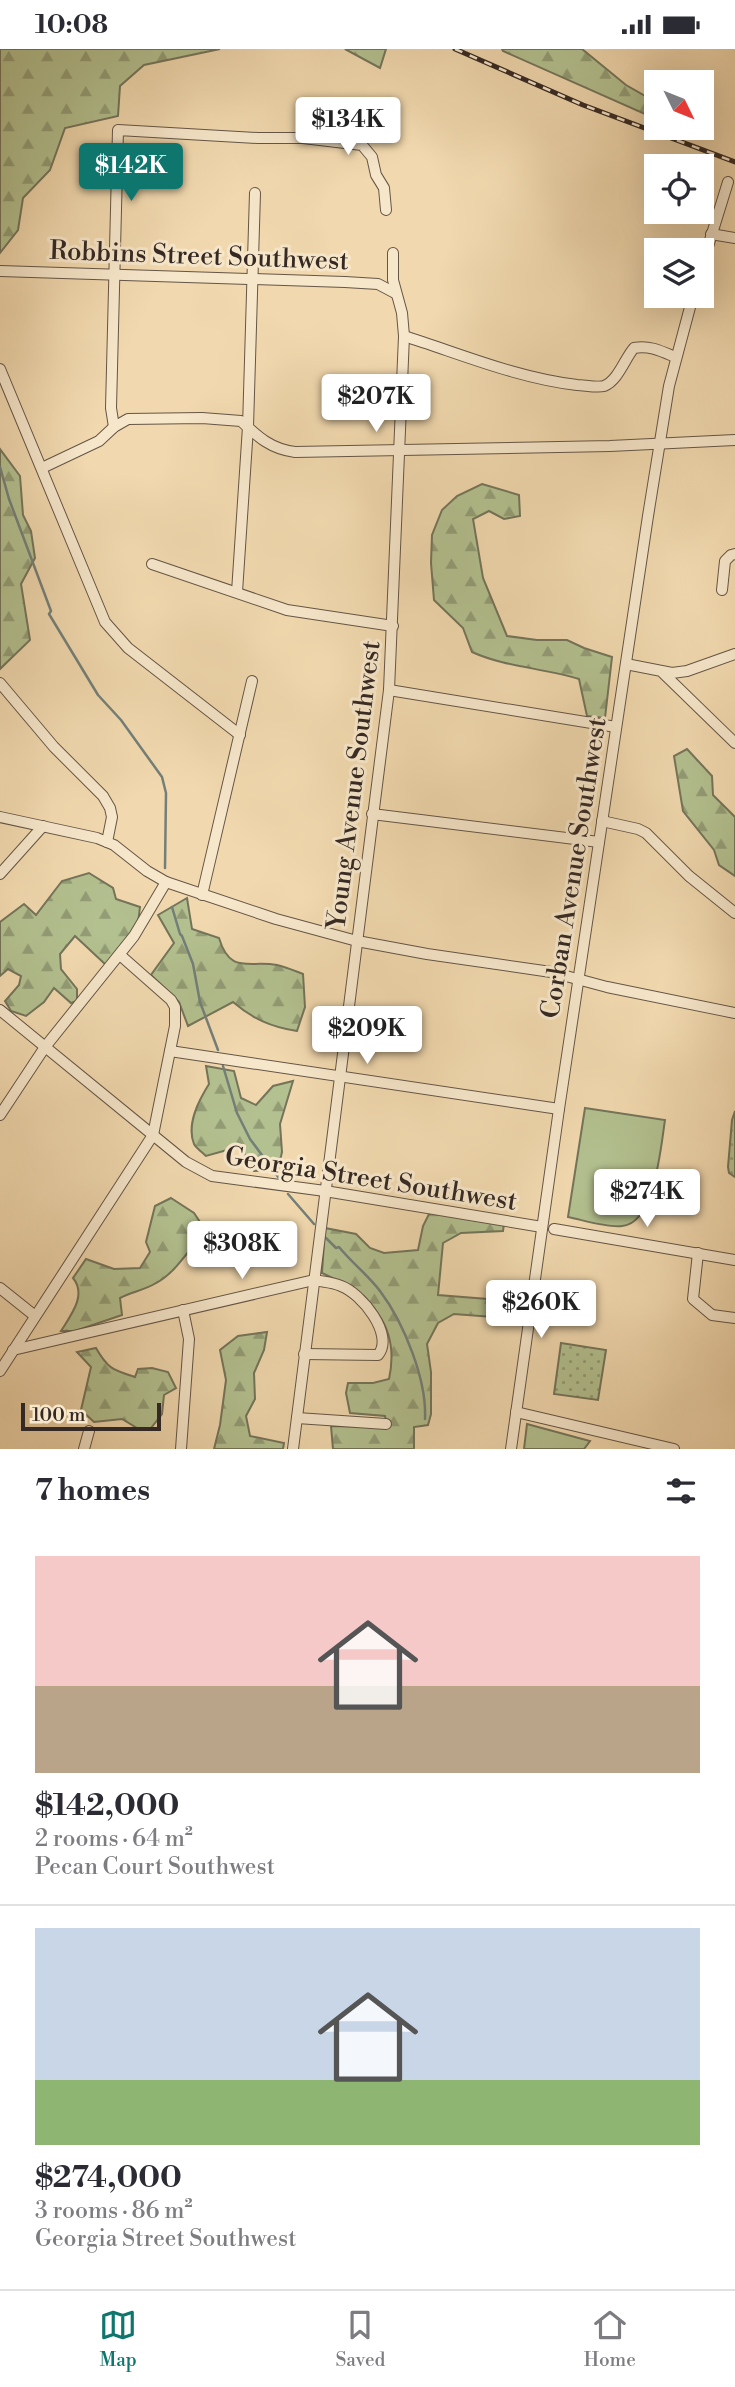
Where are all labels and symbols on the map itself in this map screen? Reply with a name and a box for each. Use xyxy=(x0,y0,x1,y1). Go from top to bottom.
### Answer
north arrow xyxy=(644,70,714,140)
pin: $134K xyxy=(299,97,397,157)
pin: $142K xyxy=(82,143,180,203)
street label: Robbins Street Southwest xyxy=(49,235,349,277)
pin: $207K xyxy=(327,375,425,434)
street label: Young Avenue Southwest xyxy=(320,639,388,933)
street label: Corban Avenue Southwest xyxy=(534,715,614,1021)
pin: $209K xyxy=(318,1007,416,1066)
street label: Georgia Street Southwest xyxy=(223,1140,519,1218)
pin: $274K xyxy=(598,1169,696,1229)
pin: $308K xyxy=(193,1221,291,1281)
pin: $260K xyxy=(492,1281,590,1340)
scale bar xyxy=(21,1400,161,1432)

